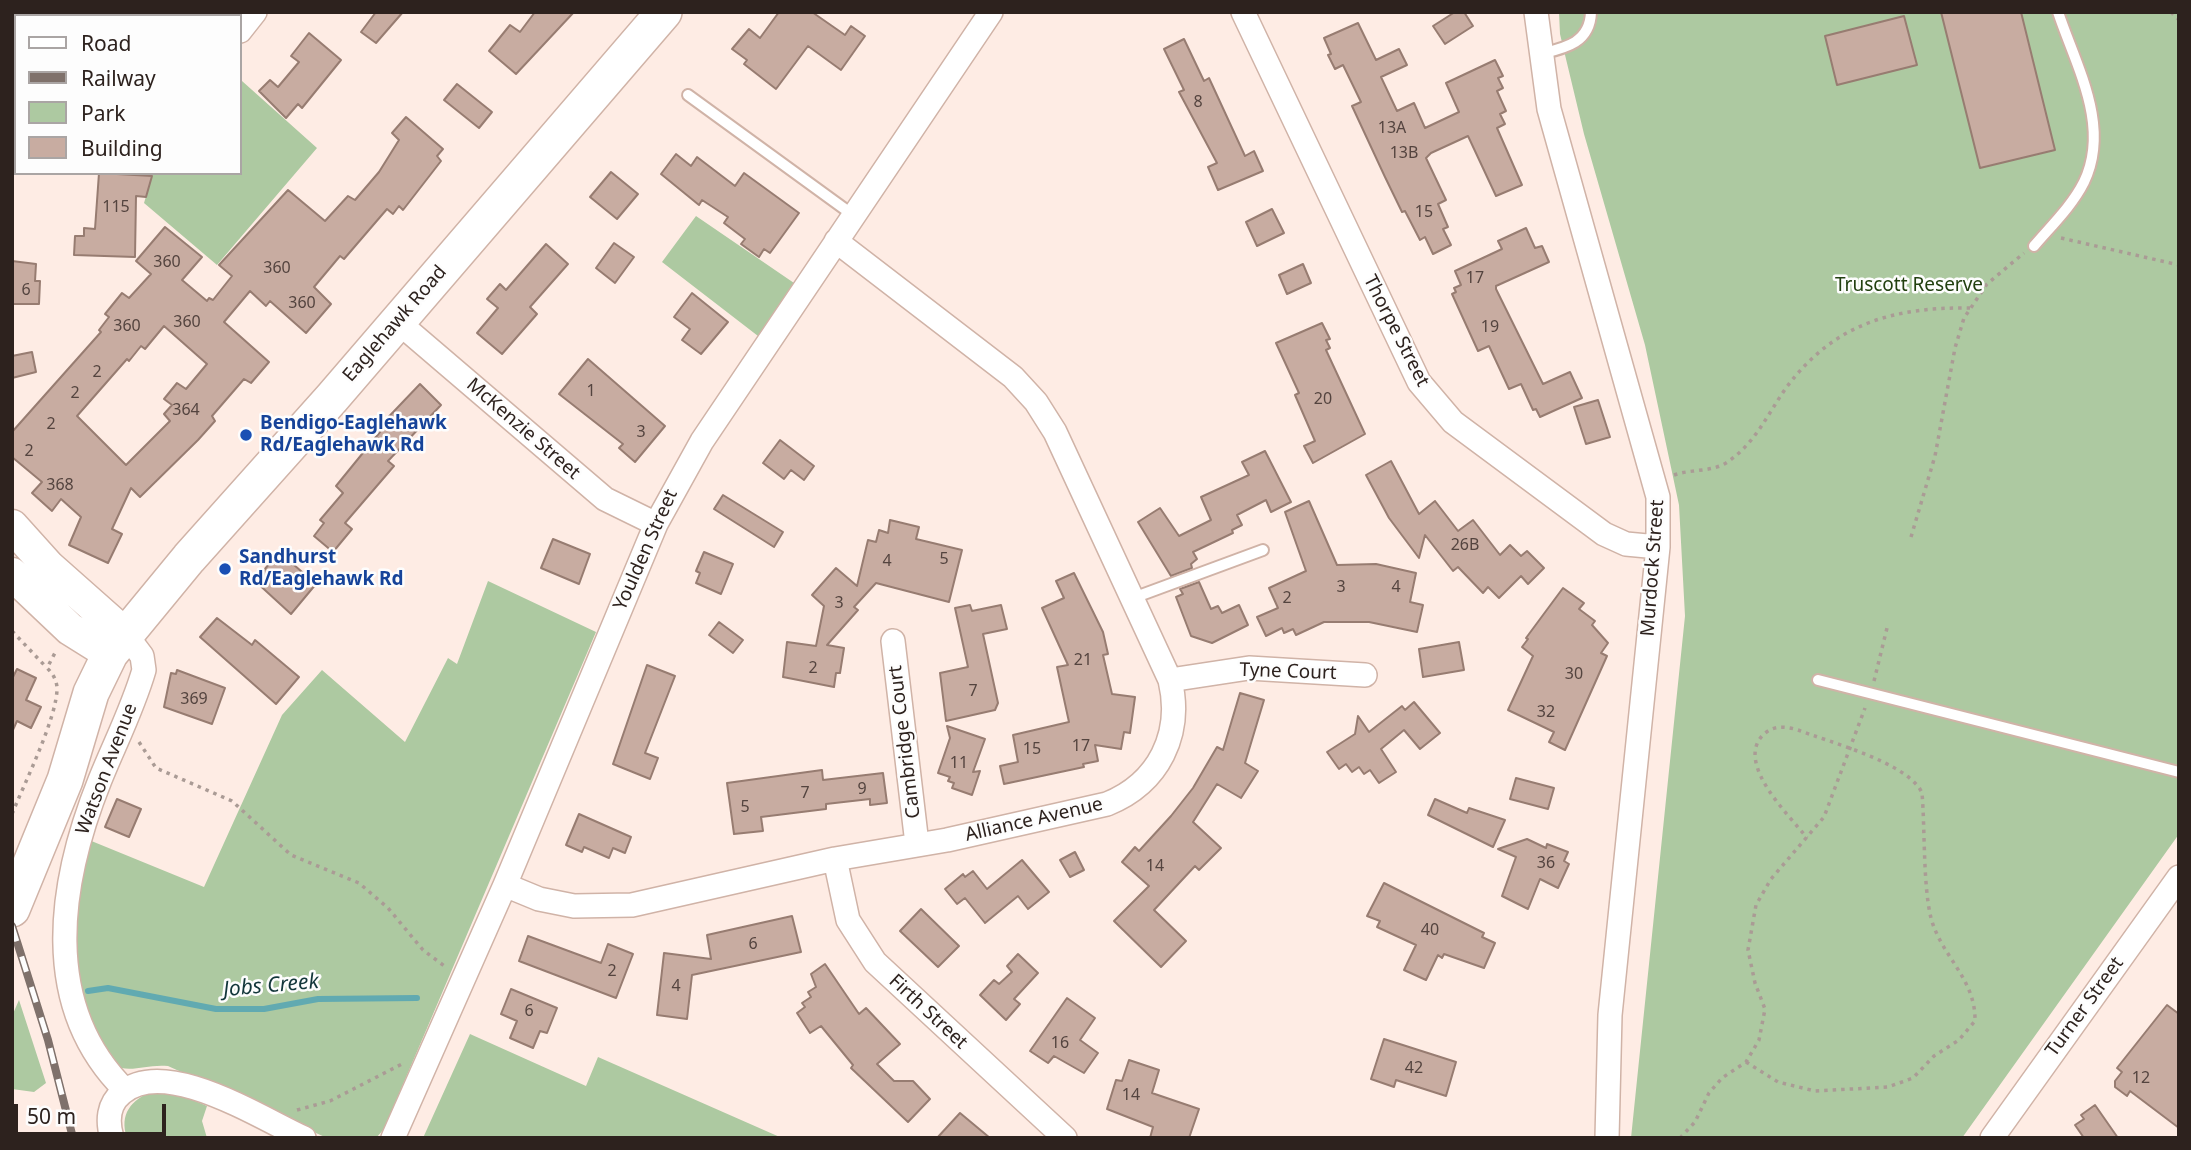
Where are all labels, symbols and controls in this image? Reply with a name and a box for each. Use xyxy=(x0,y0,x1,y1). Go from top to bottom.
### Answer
legend xyxy=(14,14,242,175)
text: Road xyxy=(81,29,131,57)
text: Railway xyxy=(81,64,156,92)
house number: 8 xyxy=(1193,92,1203,112)
text: Park xyxy=(81,99,125,127)
house number: 13A xyxy=(1378,118,1406,138)
text: Building xyxy=(81,134,163,162)
house number: 13B xyxy=(1390,143,1418,163)
house number: 115 xyxy=(102,197,130,217)
house number: 15 xyxy=(1415,202,1433,222)
house number: 360 xyxy=(153,252,181,272)
house number: 360 xyxy=(263,258,291,278)
street label: Eaglehawk Road xyxy=(338,261,452,387)
house number: 17 xyxy=(1466,268,1484,288)
street label: Thorpe Street xyxy=(1358,271,1434,391)
park label: Truscott Reserve xyxy=(1835,275,1983,297)
house number: 6 xyxy=(21,280,31,300)
house number: 360 xyxy=(288,293,316,313)
house number: 360 xyxy=(173,312,201,332)
house number: 360 xyxy=(113,316,141,336)
house number: 19 xyxy=(1481,317,1499,337)
house number: 2 xyxy=(92,362,102,382)
street label: McKenzie Street xyxy=(462,373,584,485)
house number: 1 xyxy=(586,381,596,401)
house number: 2 xyxy=(70,383,80,403)
house number: 20 xyxy=(1314,389,1332,409)
house number: 364 xyxy=(172,400,200,420)
place label: Bendigo-Eaglehawk Rd/Eaglehawk Rd xyxy=(260,413,447,457)
house number: 2 xyxy=(46,414,56,434)
house number: 3 xyxy=(636,422,646,442)
marker: Bendigo-Eaglehawk Rd/Eaglehawk Rd xyxy=(238,427,254,443)
house number: 2 xyxy=(24,441,34,461)
house number: 368 xyxy=(46,475,74,495)
street label: Youlden Street xyxy=(609,486,683,614)
street label: Murdock Street xyxy=(1637,499,1669,637)
house number: 26B xyxy=(1451,535,1479,555)
place label: Sandhurst Rd/Eaglehawk Rd xyxy=(239,547,404,591)
house number: 5 xyxy=(939,549,949,569)
house number: 4 xyxy=(882,551,892,571)
marker: Sandhurst Rd/Eaglehawk Rd xyxy=(217,561,233,577)
house number: 3 xyxy=(1336,577,1346,597)
house number: 4 xyxy=(1391,577,1401,597)
house number: 2 xyxy=(1282,588,1292,608)
house number: 3 xyxy=(834,593,844,613)
house number: 21 xyxy=(1074,650,1092,670)
house number: 2 xyxy=(808,658,818,678)
street label: Tyne Court xyxy=(1239,659,1337,685)
street label: Cambridge Court xyxy=(884,664,926,820)
house number: 30 xyxy=(1565,664,1583,684)
house number: 7 xyxy=(968,681,978,701)
house number: 369 xyxy=(180,689,208,709)
street label: Watson Avenue xyxy=(71,700,143,838)
house number: 32 xyxy=(1537,702,1555,722)
house number: 17 xyxy=(1072,736,1090,756)
house number: 15 xyxy=(1023,739,1041,759)
house number: 11 xyxy=(950,753,968,773)
house number: 9 xyxy=(857,779,867,799)
house number: 7 xyxy=(800,783,810,803)
street label: Alliance Avenue xyxy=(963,793,1105,847)
house number: 5 xyxy=(740,797,750,817)
house number: 36 xyxy=(1537,853,1555,873)
house number: 14 xyxy=(1146,856,1164,876)
house number: 40 xyxy=(1421,920,1439,940)
house number: 6 xyxy=(748,934,758,954)
street label: Turner Street xyxy=(2041,953,2129,1061)
house number: 2 xyxy=(607,961,617,981)
water label: Jobs Creek xyxy=(222,969,320,1003)
street label: Firth Street xyxy=(884,970,972,1054)
house number: 4 xyxy=(671,976,681,996)
house number: 6 xyxy=(524,1001,534,1021)
house number: 16 xyxy=(1051,1033,1069,1053)
house number: 42 xyxy=(1405,1058,1423,1078)
house number: 12 xyxy=(2132,1068,2150,1088)
house number: 14 xyxy=(1122,1085,1140,1105)
scale bar xyxy=(18,1090,170,1134)
text: 50 m xyxy=(27,1102,76,1130)

